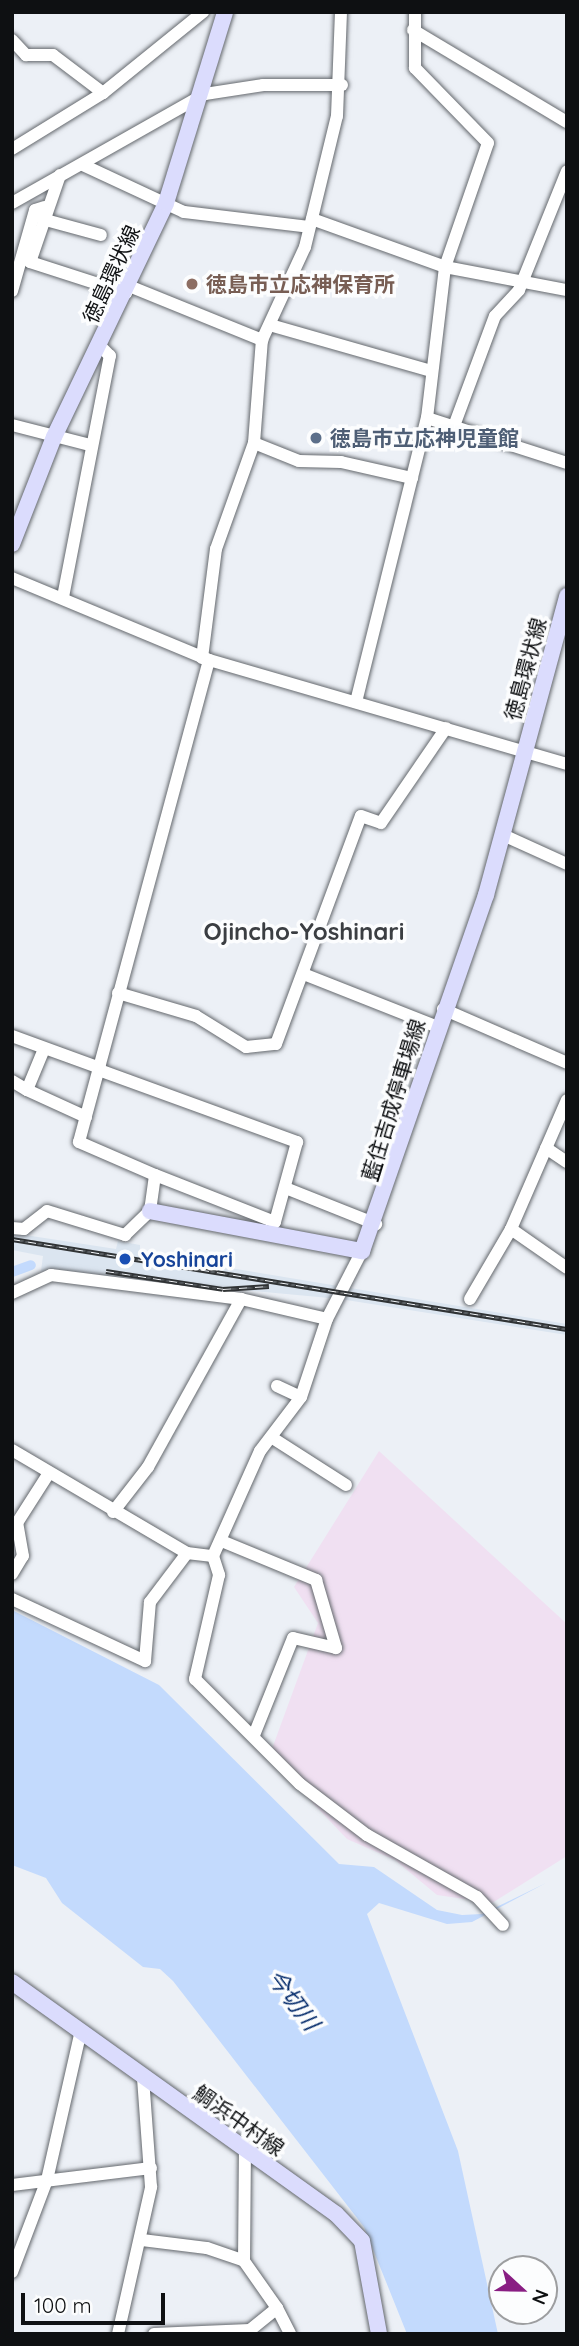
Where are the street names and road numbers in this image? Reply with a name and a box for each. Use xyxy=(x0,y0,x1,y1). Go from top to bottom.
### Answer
street label: 徳島環状線 xyxy=(77,221,145,327)
street label: 徳島環状線 xyxy=(499,615,551,723)
street label: 藍住吉成停車場線 xyxy=(356,1016,430,1184)
street label: 鯛浜中村線 xyxy=(189,2080,289,2160)

